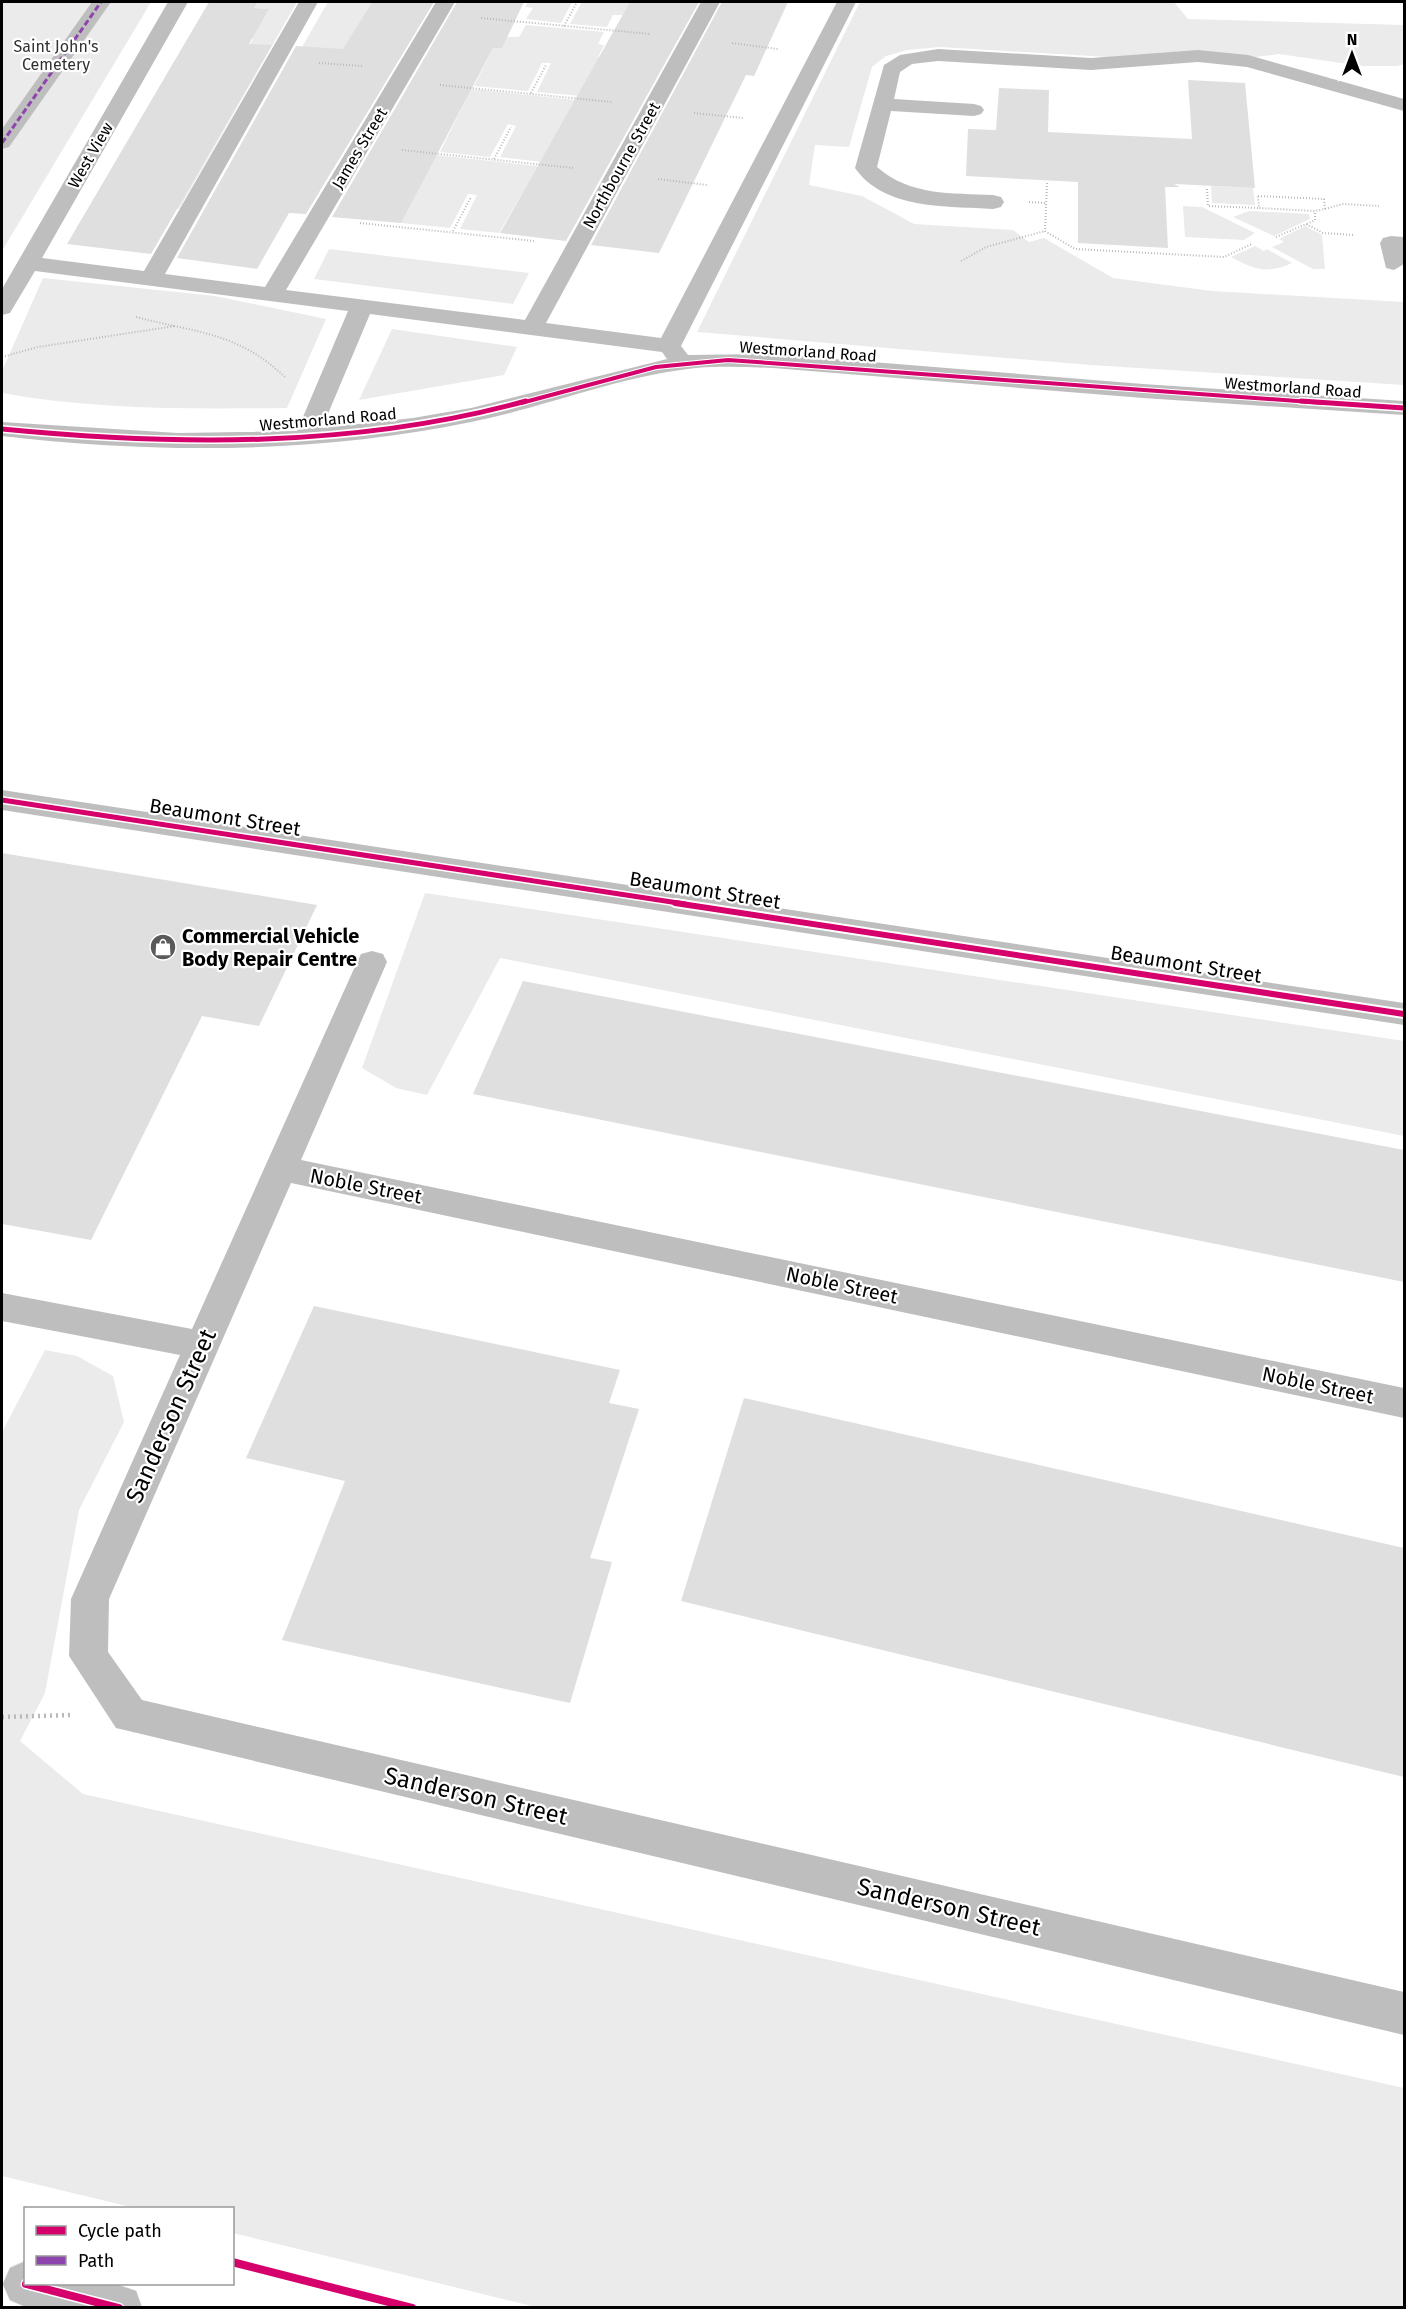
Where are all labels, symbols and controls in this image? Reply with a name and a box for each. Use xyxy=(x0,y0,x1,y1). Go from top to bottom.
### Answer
north arrow xyxy=(1322,24,1382,84)
text: N xyxy=(1347,30,1357,49)
park label: Saint John's Cemetery xyxy=(14,37,98,74)
street label: Northbourne Street xyxy=(579,98,664,232)
street label: James Street xyxy=(328,104,391,192)
street label: West View xyxy=(64,118,117,192)
street label: Westmorland Road xyxy=(739,337,877,366)
street label: Westmorland Road xyxy=(1224,373,1362,402)
street label: Westmorland Road xyxy=(259,404,397,435)
street label: Beaumont Street xyxy=(148,793,303,841)
street label: Beaumont Street xyxy=(628,866,783,914)
place label: Commercial Vehicle Body Repair Centre xyxy=(182,924,359,971)
shop icon: Commercial Vehicle Body Repair Centre xyxy=(148,932,178,962)
street label: Beaumont Street xyxy=(1109,940,1264,988)
street label: Noble Street xyxy=(308,1163,425,1209)
street label: Noble Street xyxy=(784,1261,901,1309)
street label: Sanderson Street xyxy=(120,1324,222,1507)
street label: Noble Street xyxy=(1260,1361,1377,1409)
street label: Sanderson Street xyxy=(382,1761,571,1831)
street label: Sanderson Street xyxy=(855,1872,1044,1942)
legend xyxy=(24,2207,234,2285)
text: Cycle path xyxy=(78,2220,162,2242)
text: Path xyxy=(78,2250,114,2272)

